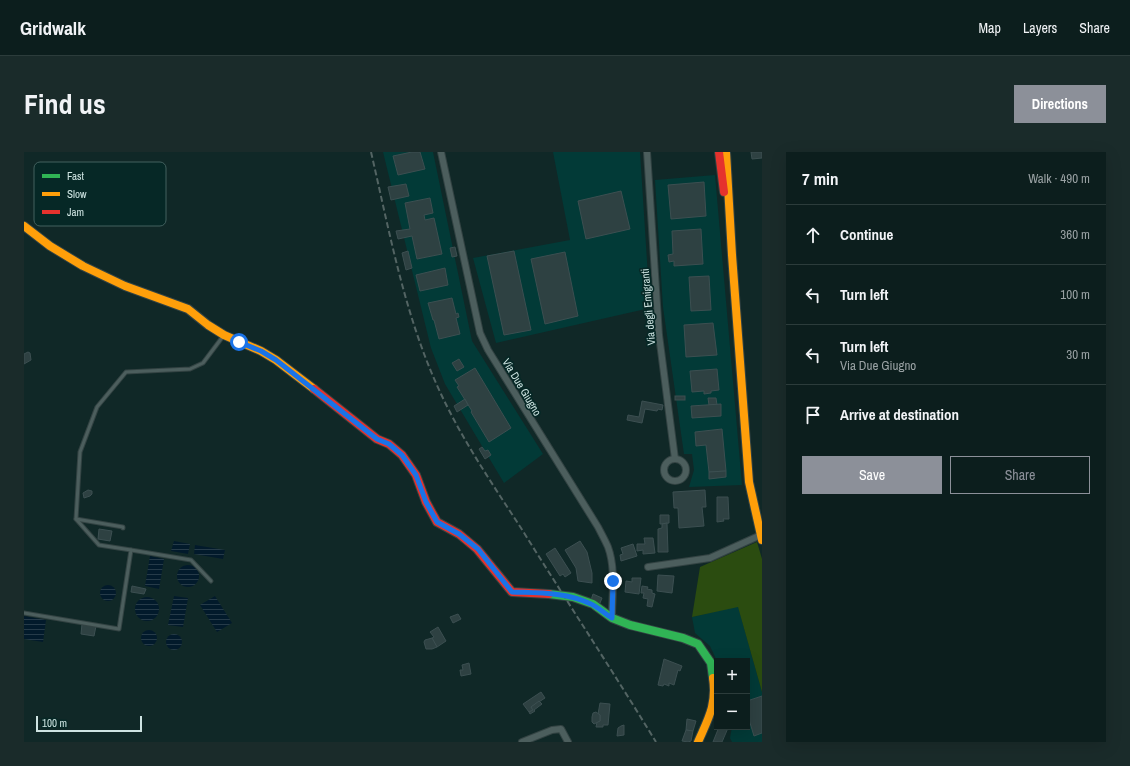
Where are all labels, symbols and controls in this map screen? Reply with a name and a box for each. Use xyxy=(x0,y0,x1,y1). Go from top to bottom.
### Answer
text: Gridwalk xyxy=(20,15,86,41)
text: Map xyxy=(979,19,1001,37)
text: Layers xyxy=(1023,19,1057,37)
text: Share xyxy=(1079,19,1110,37)
text: Find us xyxy=(24,85,106,123)
button: Directions xyxy=(1014,85,1106,123)
legend xyxy=(34,162,166,226)
text: 7 min xyxy=(802,167,838,190)
text: Fast xyxy=(67,169,85,183)
text: Walk · 490 m xyxy=(1028,170,1090,187)
text: Slow xyxy=(67,187,87,201)
text: Jam xyxy=(67,205,84,219)
icon: ahead xyxy=(802,224,824,246)
text: Continue xyxy=(840,224,893,245)
text: 360 m xyxy=(1060,226,1090,243)
street label: Via degli Emigranti xyxy=(638,268,658,346)
icon: left xyxy=(802,284,824,306)
text: Turn left xyxy=(840,284,888,305)
text: 100 m xyxy=(1060,286,1090,303)
route start xyxy=(230,333,248,351)
text: Turn left xyxy=(840,336,888,357)
icon: left xyxy=(802,344,824,366)
text: 30 m xyxy=(1066,346,1090,363)
street label: Via Due Giugno xyxy=(499,356,545,418)
text: Via Due Giugno xyxy=(840,357,916,374)
icon: arrive xyxy=(802,404,824,426)
text: Arrive at destination xyxy=(840,404,959,425)
button: Save xyxy=(802,456,942,494)
button: Share xyxy=(950,456,1090,494)
route end xyxy=(604,572,622,590)
map controls xyxy=(714,658,750,730)
button: + xyxy=(714,658,750,694)
button: − xyxy=(714,694,750,730)
scale bar xyxy=(36,714,142,733)
text: 100 m xyxy=(42,716,67,730)

